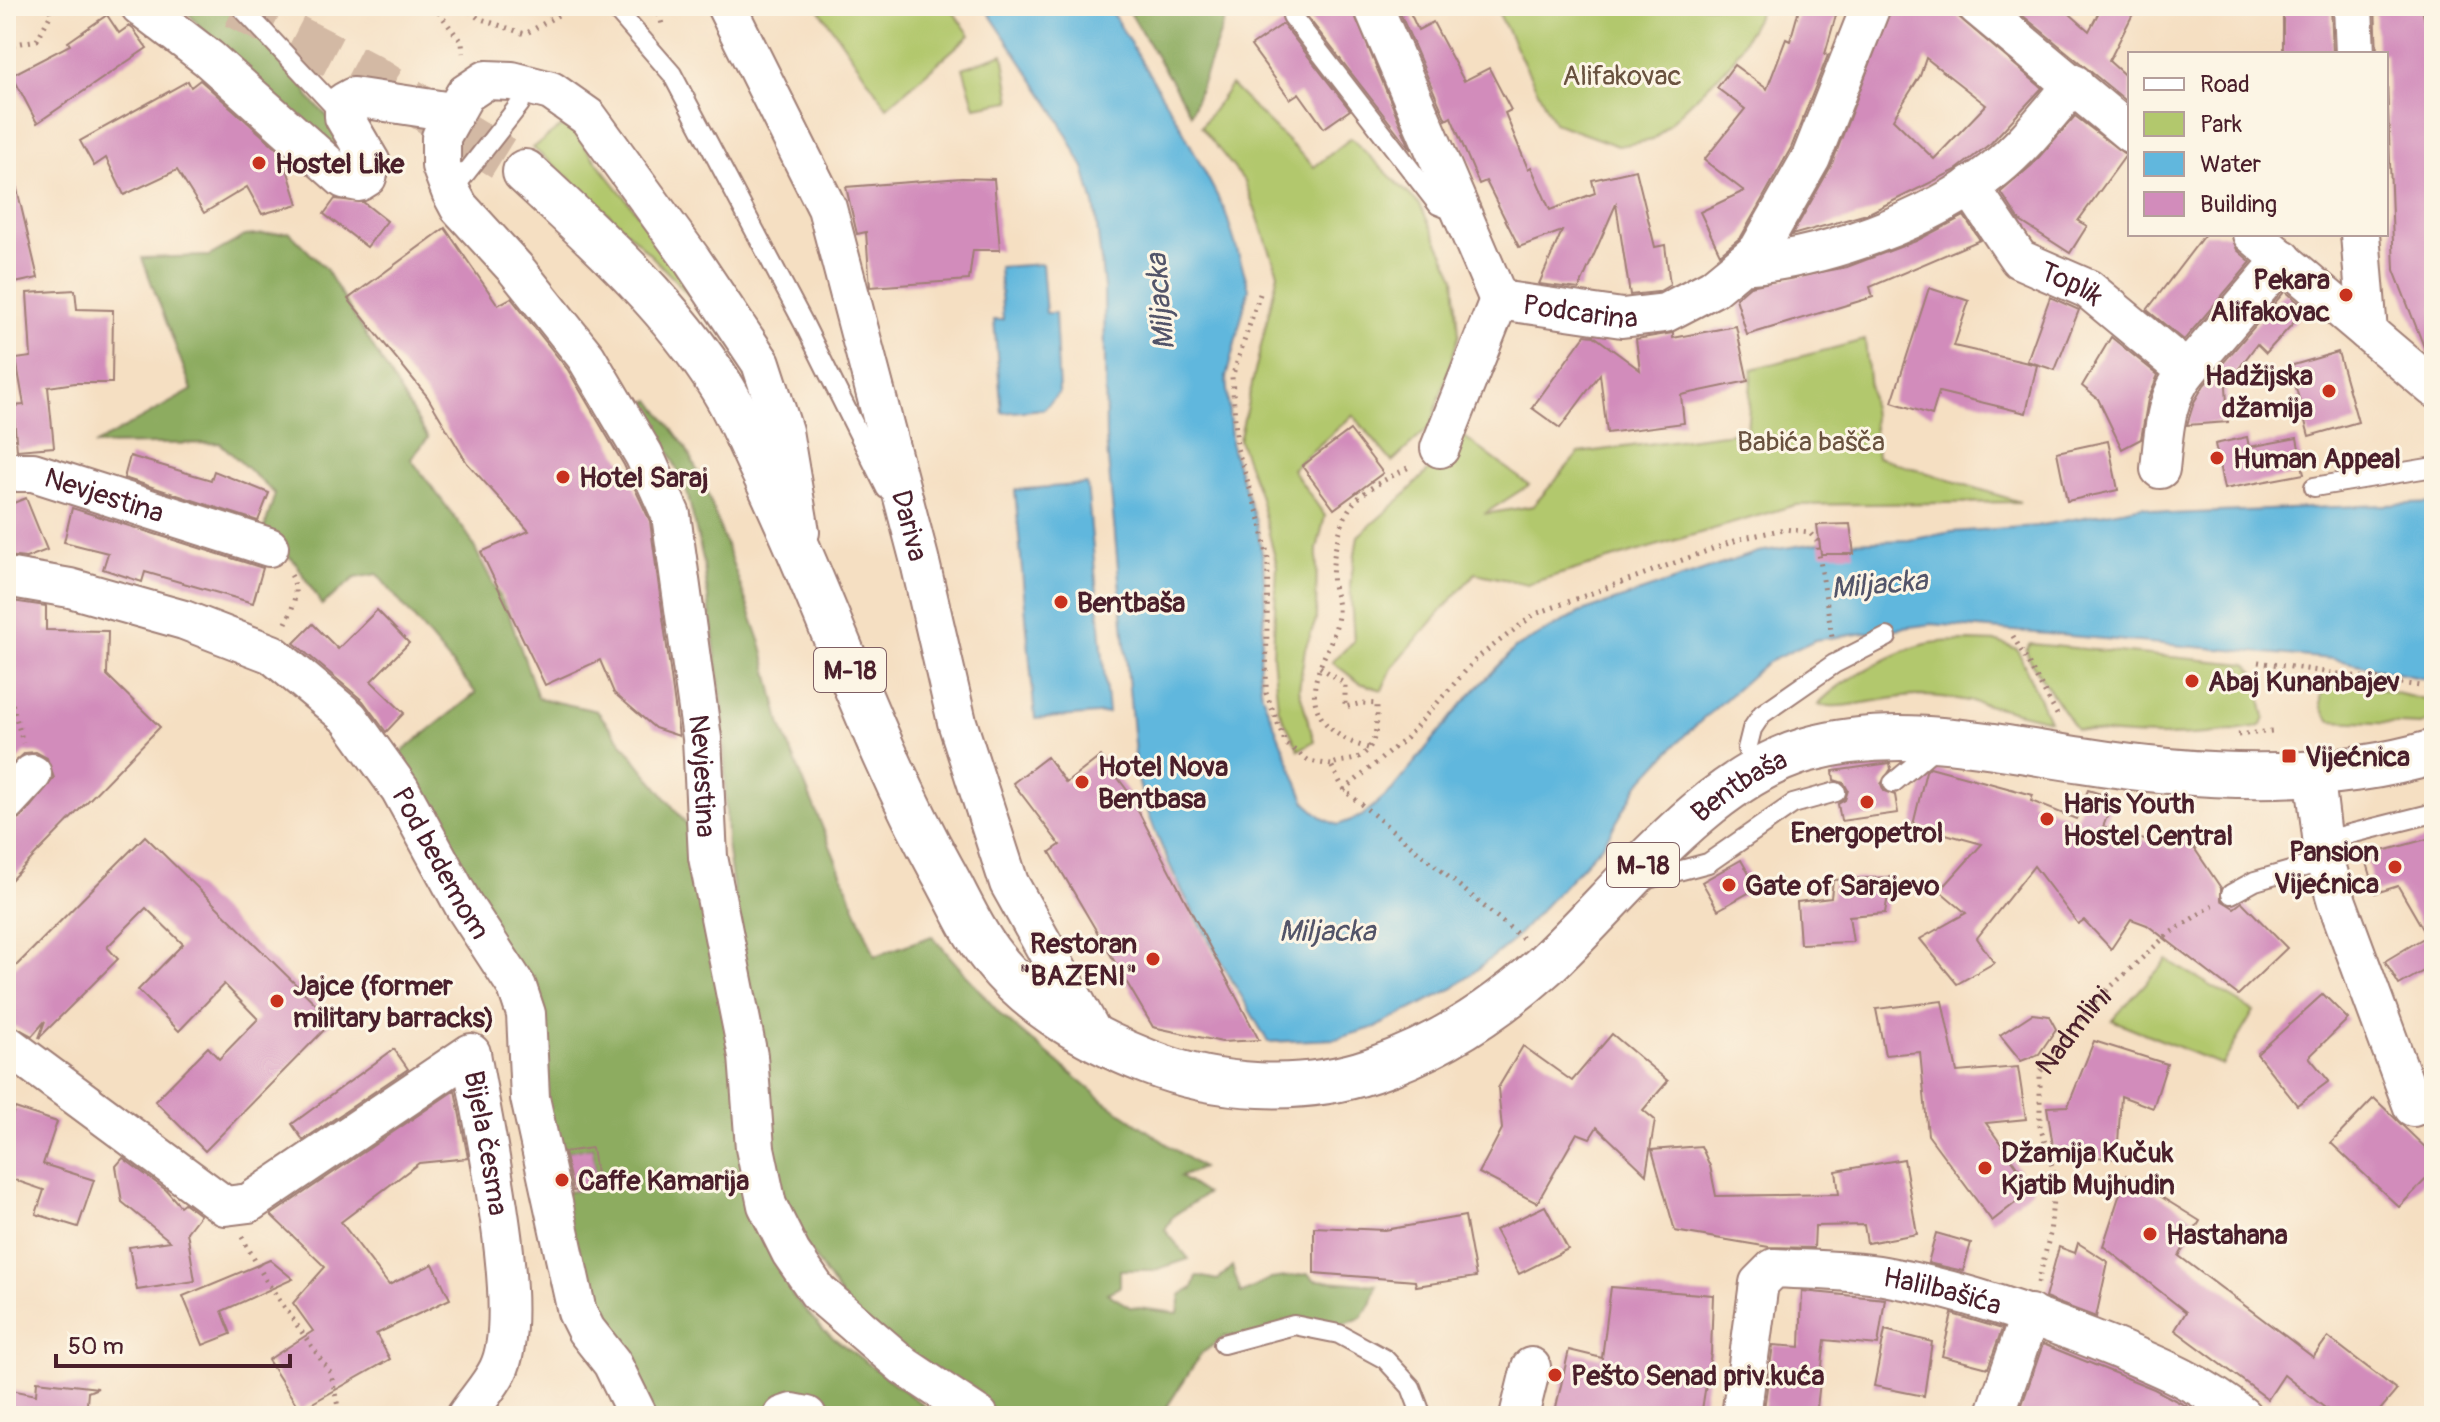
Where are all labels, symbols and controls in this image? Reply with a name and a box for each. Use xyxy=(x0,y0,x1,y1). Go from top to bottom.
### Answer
legend xyxy=(2128,52,2388,236)
park label: Alifakovac xyxy=(1562,59,1682,94)
text: Road xyxy=(2200,70,2250,99)
text: Park xyxy=(2200,110,2242,139)
place label: Hostel Like xyxy=(275,147,406,182)
text: Water xyxy=(2200,150,2261,179)
marker: Hostel Like xyxy=(250,154,268,172)
text: Building xyxy=(2200,190,2277,219)
water label: Miljacka xyxy=(1138,250,1183,352)
street label: Toplik xyxy=(2034,254,2111,314)
place label: Pekara Alifakovac xyxy=(2210,263,2330,330)
marker: Pekara Alifakovac xyxy=(2337,286,2355,304)
street label: Podcarina xyxy=(1521,288,1639,337)
place label: Hadžijska džamija xyxy=(2205,359,2313,426)
marker: Hadžijska džamija xyxy=(2320,382,2338,400)
park label: Babića bašča xyxy=(1737,425,1885,460)
place label: Human Appeal xyxy=(2233,442,2401,477)
marker: Human Appeal xyxy=(2208,449,2226,467)
street label: Nevjestina xyxy=(40,461,168,531)
place label: Hotel Saraj xyxy=(579,461,708,496)
marker: Hotel Saraj xyxy=(554,468,572,486)
street label: Dariva xyxy=(883,486,935,565)
water label: Miljacka xyxy=(1829,562,1931,607)
place label: Bentbaša xyxy=(1077,586,1185,621)
marker: Bentbaša xyxy=(1052,593,1070,611)
road number: M-18 xyxy=(814,648,886,692)
place label: Abaj Kunanbajev xyxy=(2208,665,2400,700)
marker: Abaj Kunanbajev xyxy=(2183,672,2201,690)
street label: Nevjestina xyxy=(680,712,723,838)
place label: Vijećnica xyxy=(2305,740,2410,775)
street label: Bentbaša xyxy=(1684,743,1793,830)
marker: Vijećnica xyxy=(2280,747,2298,765)
place label: Hotel Nova Bentbasa xyxy=(1098,750,1228,817)
marker: Hotel Nova Bentbasa xyxy=(1073,773,1091,791)
street label: Pod bedemom xyxy=(383,781,497,947)
place label: Haris Youth Hostel Central xyxy=(2063,787,2233,854)
marker: Energopetrol xyxy=(1858,793,1876,811)
marker: Haris Youth Hostel Central xyxy=(2038,810,2056,828)
place label: Energopetrol xyxy=(1790,816,1944,851)
place label: Pansion Vijećnica xyxy=(2274,835,2379,902)
road number: M-18 xyxy=(1607,843,1679,887)
marker: Pansion Vijećnica xyxy=(2386,858,2404,876)
place label: Gate of Sarajevo xyxy=(1745,869,1940,904)
marker: Gate of Sarajevo xyxy=(1720,876,1738,894)
water label: Miljacka xyxy=(1279,913,1377,950)
place label: Restoran "BAZENI" xyxy=(1019,927,1137,994)
marker: Restoran "BAZENI" xyxy=(1144,950,1162,968)
place label: Jajce (former military barracks) xyxy=(293,969,494,1036)
street label: Nadmlini xyxy=(2028,979,2119,1082)
marker: Jajce (former military barracks) xyxy=(268,992,286,1010)
street label: Bijela česma xyxy=(455,1068,515,1218)
place label: Džamija Kučuk Kjatib Mujhudin xyxy=(2001,1136,2175,1203)
marker: Džamija Kučuk Kjatib Mujhudin xyxy=(1976,1159,1994,1177)
place label: Caffe Kamarija xyxy=(578,1164,749,1199)
marker: Caffe Kamarija xyxy=(553,1171,571,1189)
place label: Hastahana xyxy=(2166,1218,2288,1253)
marker: Hastahana xyxy=(2141,1225,2159,1243)
street label: Halilbašića xyxy=(1880,1260,2006,1324)
scale bar xyxy=(56,1318,290,1368)
text: 50 m xyxy=(68,1332,124,1361)
place label: Pešto Senad priv.kuća xyxy=(1571,1359,1824,1394)
marker: Pešto Senad priv.kuća xyxy=(1546,1366,1564,1384)

